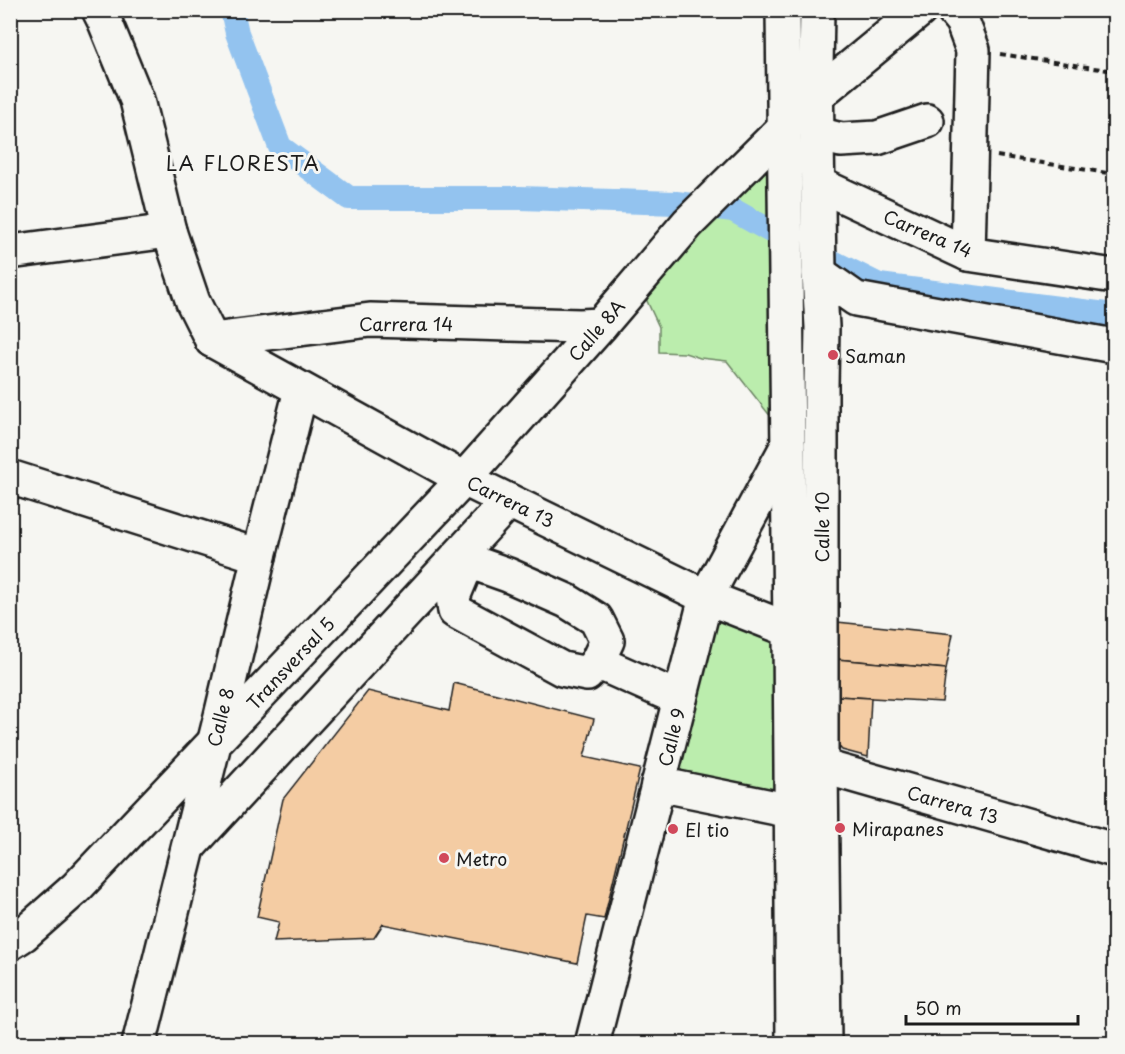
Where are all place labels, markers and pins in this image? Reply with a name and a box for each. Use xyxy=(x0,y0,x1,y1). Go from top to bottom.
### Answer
place label: Saman xyxy=(845,342,906,369)
marker: Saman xyxy=(826,348,840,362)
place label: Mirapanes xyxy=(852,815,944,842)
place label: El tio xyxy=(685,816,729,843)
marker: Mirapanes xyxy=(833,821,847,835)
marker: El tio xyxy=(666,822,680,836)
place label: Metro xyxy=(456,845,507,872)
marker: Metro xyxy=(437,851,451,865)

